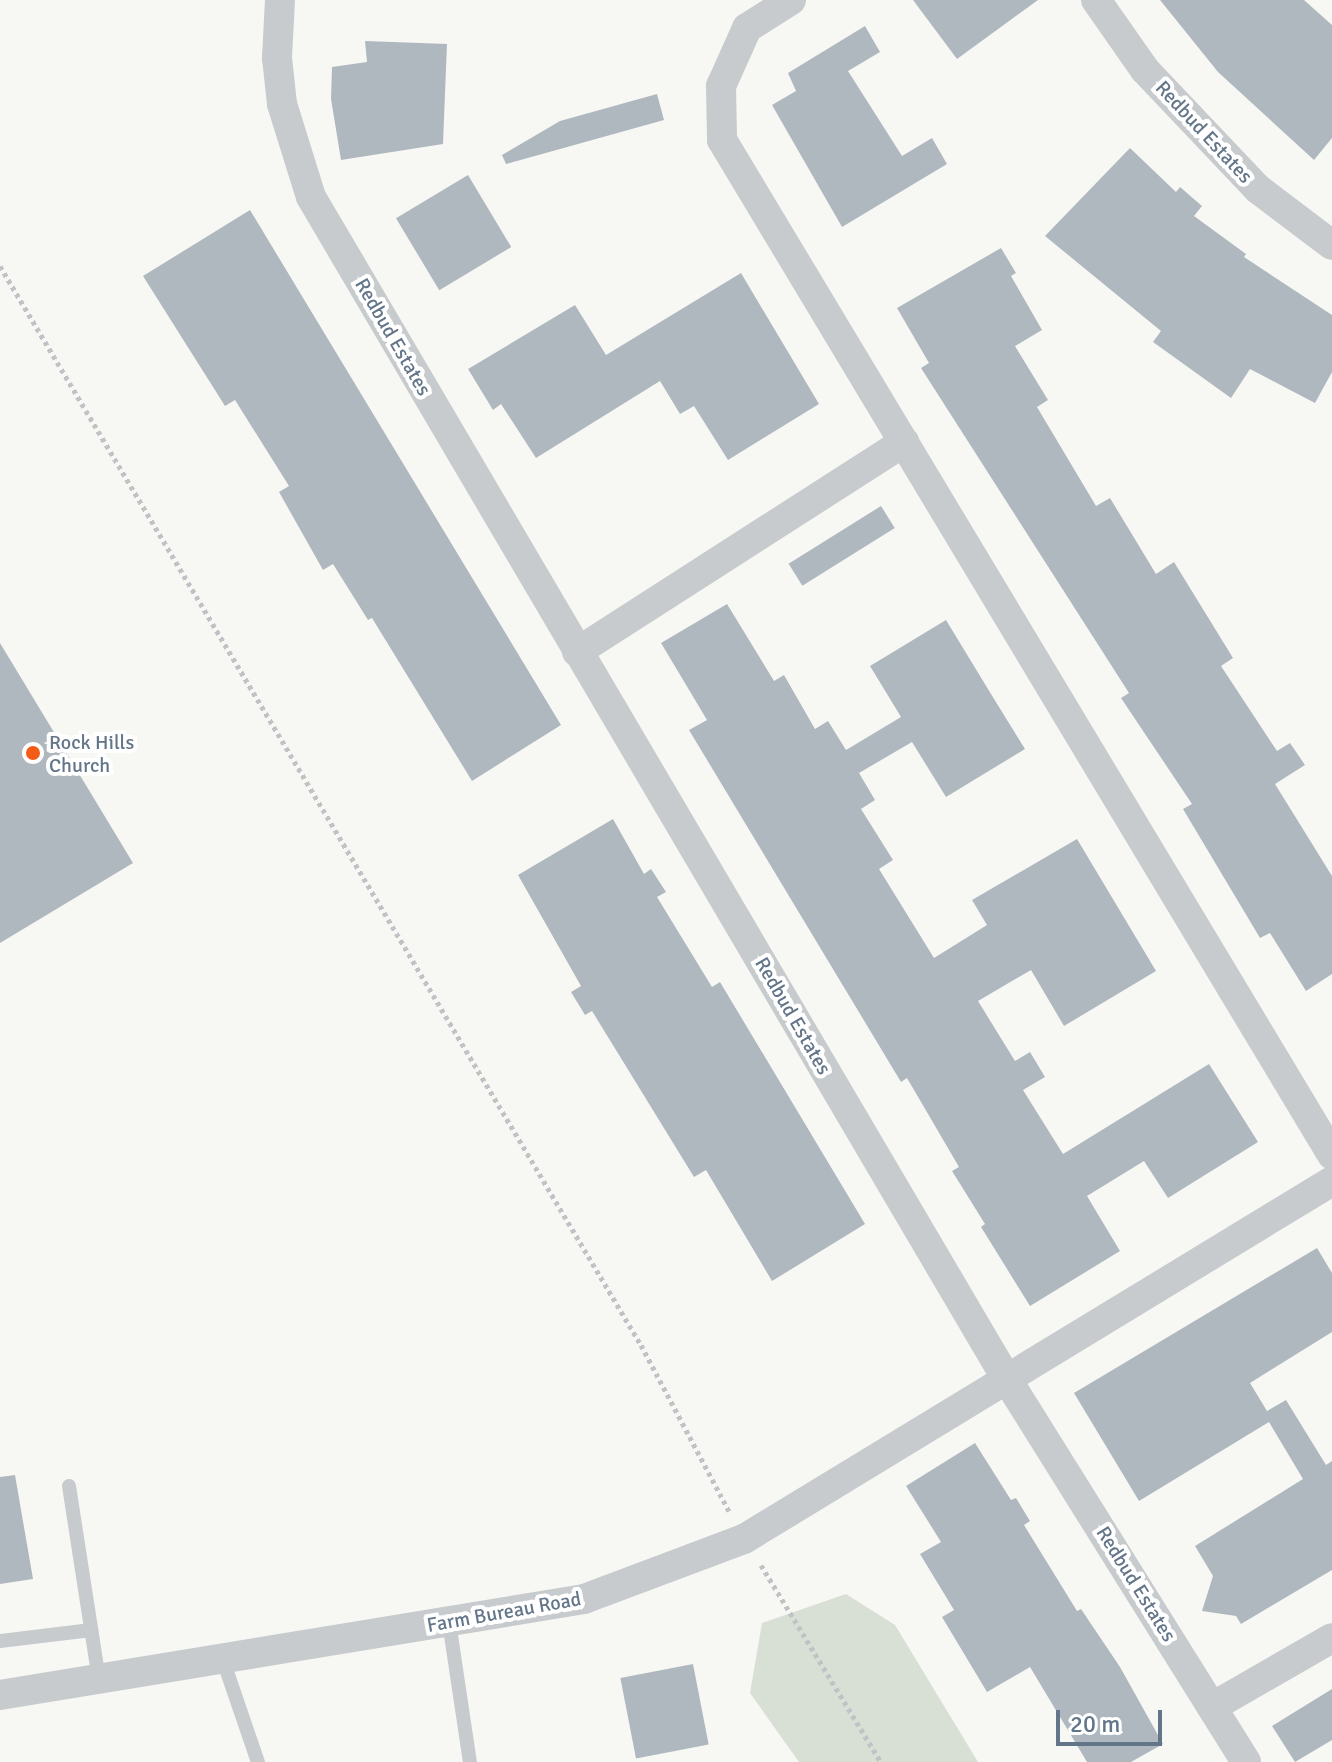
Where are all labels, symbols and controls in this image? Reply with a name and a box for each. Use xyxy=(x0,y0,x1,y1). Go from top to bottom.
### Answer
street label: Redbud Estates xyxy=(1150,76,1258,188)
street label: Redbud Estates xyxy=(350,274,436,400)
place label: Rock Hills Church xyxy=(49,730,134,777)
marker: Rock Hills Church xyxy=(24,744,42,762)
street label: Redbud Estates xyxy=(750,953,836,1079)
street label: Redbud Estates xyxy=(1091,1522,1181,1646)
street label: Farm Bureau Road xyxy=(425,1587,583,1637)
scale bar xyxy=(1060,1694,1166,1744)
text: 20 m xyxy=(1070,1709,1120,1739)

